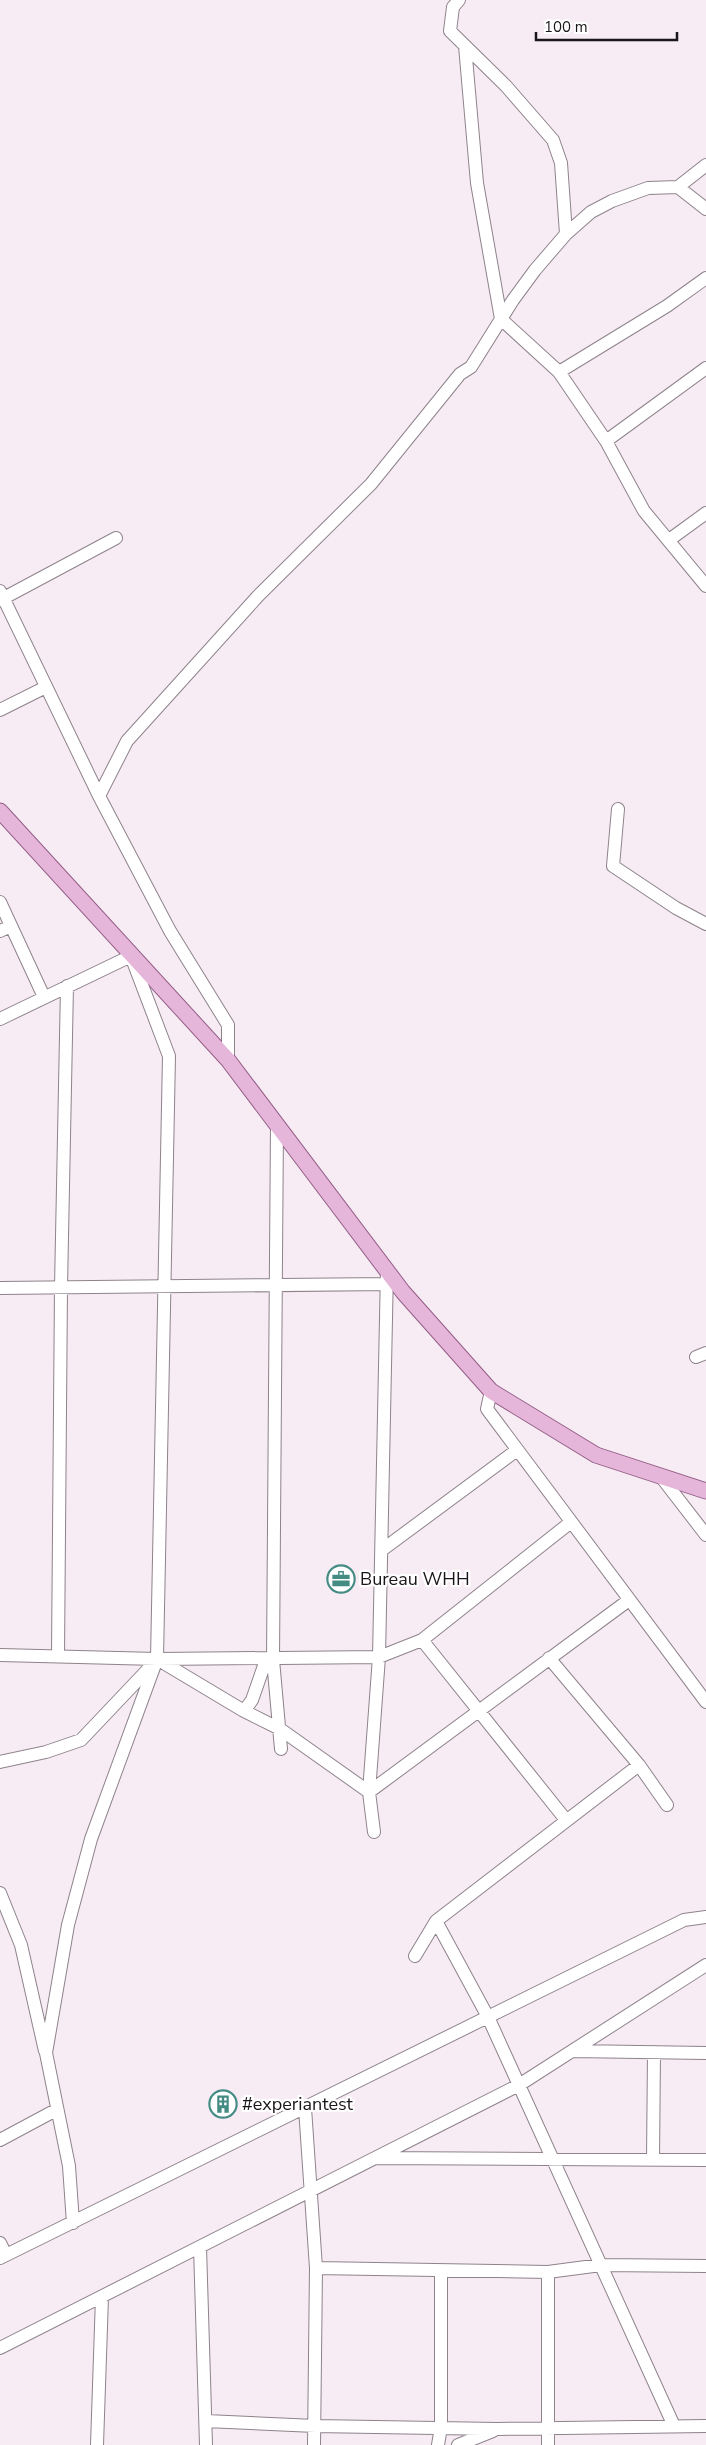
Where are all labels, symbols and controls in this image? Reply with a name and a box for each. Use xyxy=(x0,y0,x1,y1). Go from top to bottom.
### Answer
scale bar xyxy=(536,10,677,42)
text: 100 m xyxy=(544,17,588,37)
office icon: Bureau WHH xyxy=(326,1564,356,1594)
place label: Bureau WHH xyxy=(360,1567,470,1591)
building icon: #experiantest xyxy=(208,2089,238,2119)
place label: #experiantest xyxy=(242,2092,354,2116)

